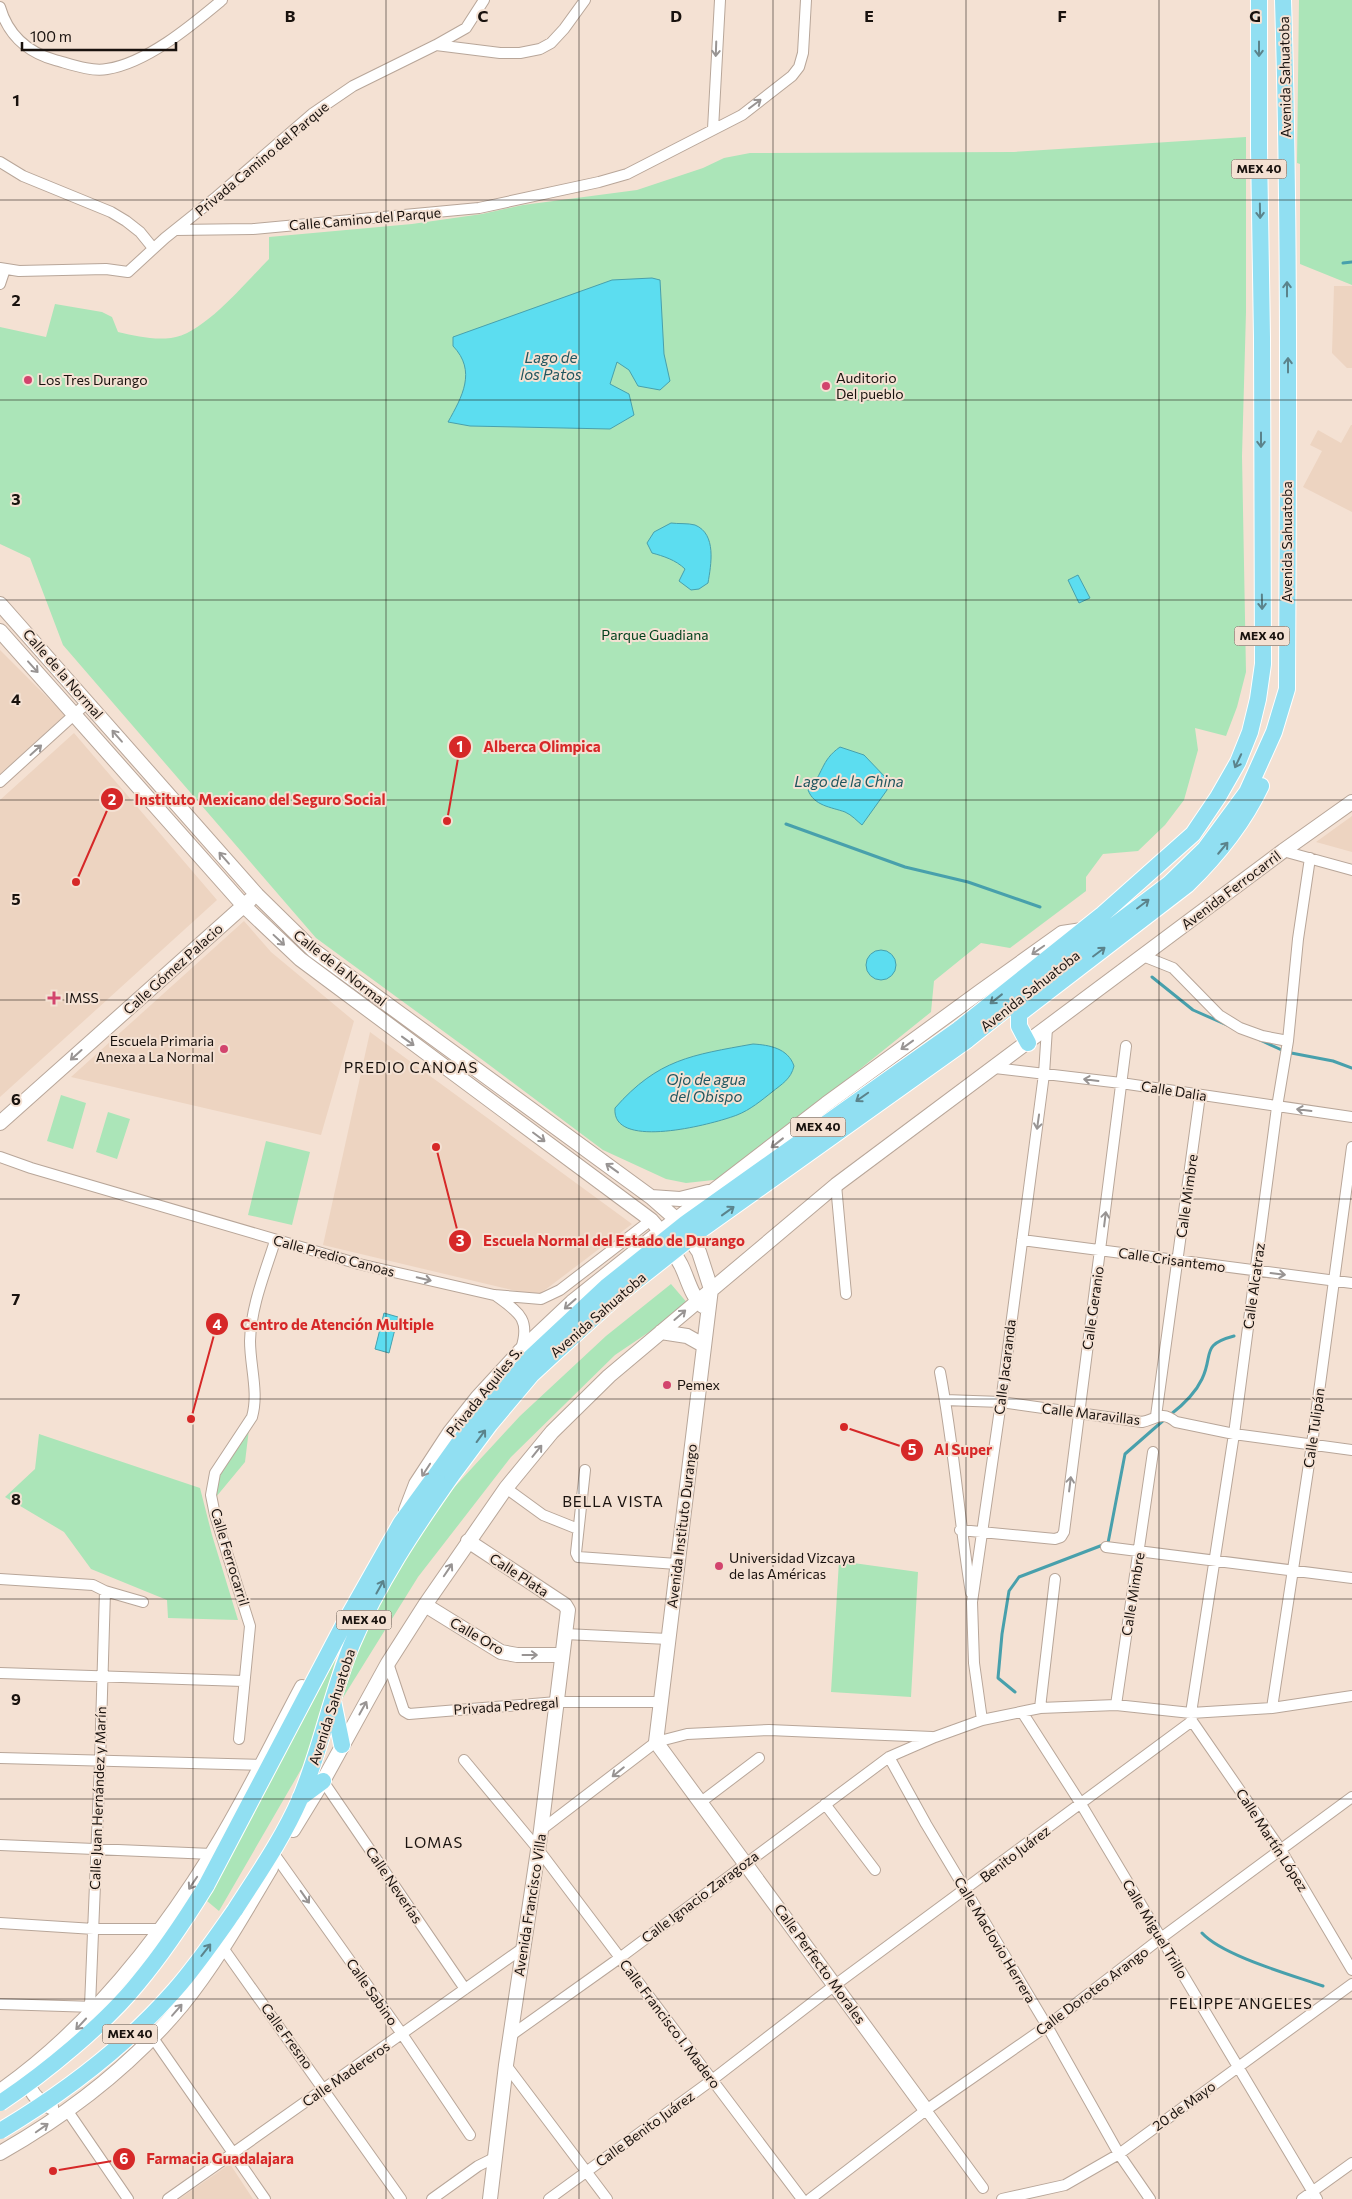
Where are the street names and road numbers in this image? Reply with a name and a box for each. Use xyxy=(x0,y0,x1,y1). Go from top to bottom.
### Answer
street label: Avenida Sahuatoba xyxy=(1275,16,1294,138)
street label: Privada Camino del Parque xyxy=(192,98,332,219)
road number: MEX 40 xyxy=(1232,160,1286,178)
street label: Calle Camino del Parque xyxy=(288,203,442,234)
street label: Avenida Sahuatoba xyxy=(1278,481,1295,603)
street label: Calle de la Normal xyxy=(20,625,107,722)
road number: MEX 40 xyxy=(1234,626,1290,646)
street label: Avenida Ferrocarril xyxy=(1178,847,1284,933)
street label: Calle Gómez Palacio xyxy=(119,920,226,1018)
street label: Calle de la Normal xyxy=(290,926,390,1009)
street label: Avenida Sahuatoba xyxy=(977,947,1083,1035)
street label: Calle Dalia xyxy=(1140,1077,1208,1104)
road number: MEX 40 xyxy=(790,1118,846,1136)
street label: Calle Mimbre xyxy=(1172,1153,1201,1239)
street label: Calle Predio Canoas xyxy=(271,1231,397,1280)
street label: Calle Alcatraz xyxy=(1239,1242,1268,1330)
street label: Calle Crisantemo xyxy=(1117,1244,1227,1275)
street label: Calle Geranio xyxy=(1078,1265,1107,1351)
street label: Avenida Sahuatoba xyxy=(546,1268,649,1361)
street label: Calle Jacaranda xyxy=(990,1318,1019,1416)
street label: Privada Aquiles S. xyxy=(442,1343,525,1440)
street label: Calle Tulipán xyxy=(1299,1387,1328,1469)
street label: Calle Maravillas xyxy=(1041,1399,1141,1428)
street label: Avenida Instituto Durango xyxy=(663,1443,700,1609)
street label: Calle Ferrocarril xyxy=(208,1506,253,1608)
street label: Calle Plata xyxy=(487,1549,552,1600)
street label: Calle Mimbre xyxy=(1118,1551,1147,1637)
road number: MEX 40 xyxy=(336,1610,392,1630)
street label: Calle Oro xyxy=(447,1613,507,1658)
street label: Avenida Sahuatoba xyxy=(305,1646,358,1767)
street label: Privada Pedregal xyxy=(453,1693,559,1718)
street label: Calle Juan Hernández y Marín xyxy=(86,1706,109,1890)
street label: Calle Martín López xyxy=(1233,1785,1312,1894)
street label: Benito Juárez xyxy=(976,1822,1053,1886)
street label: Avenida Francisco Villa xyxy=(510,1832,549,1978)
street label: Calle Neverías xyxy=(362,1843,426,1926)
street label: Calle Ignacio Zaragoza xyxy=(638,1847,762,1946)
street label: Calle Maclovio Herrera xyxy=(951,1874,1040,2006)
street label: Calle Miguel Trillo xyxy=(1119,1876,1192,1981)
street label: Calle Perfecto Morales xyxy=(771,1901,869,2027)
street label: Calle Doroteo Arango xyxy=(1032,1943,1151,2039)
street label: Calle Sabino xyxy=(343,1955,402,2028)
street label: Calle Francisco I. Madero xyxy=(616,1956,725,2092)
street label: Calle Fresno xyxy=(258,1999,317,2072)
road number: MEX 40 xyxy=(102,2025,158,2044)
street label: Calle Madereros xyxy=(299,2037,393,2110)
street label: 20 de Mayo xyxy=(1149,2077,1218,2134)
street label: Calle Benito Juárez xyxy=(592,2087,697,2170)

